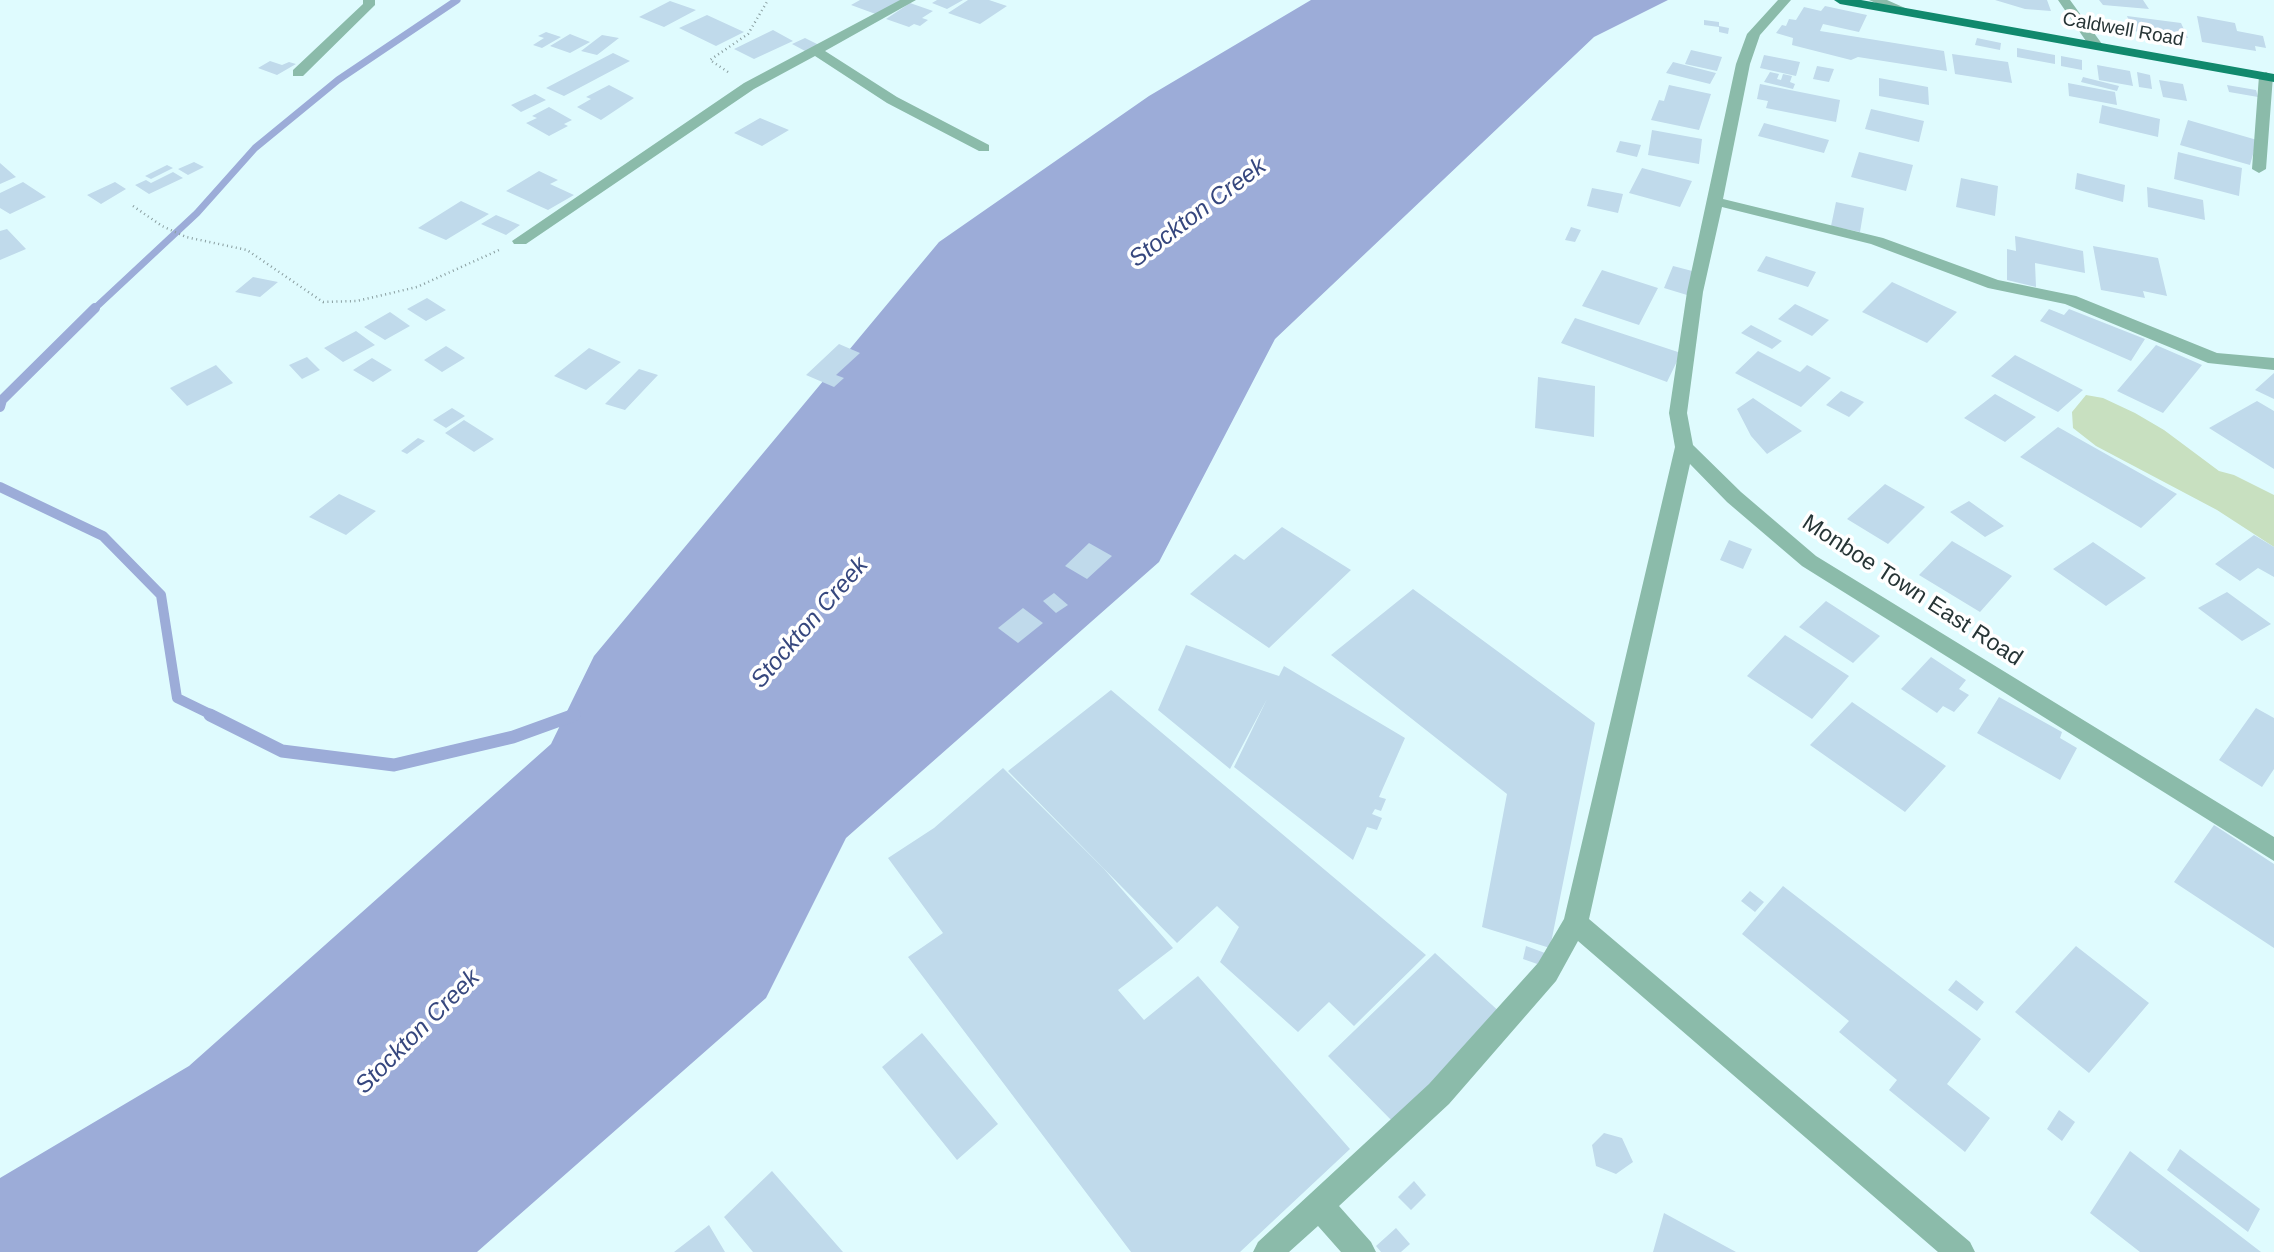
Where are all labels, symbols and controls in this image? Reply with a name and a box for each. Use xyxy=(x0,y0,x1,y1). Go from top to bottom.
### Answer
street label: Caldwell Road xyxy=(2061,8,2185,52)
water label: Stockton Creek xyxy=(1124,152,1272,274)
street label: Monboe Town East Road xyxy=(1797,509,2027,673)
water label: Stockton Creek xyxy=(745,552,875,694)
water label: Stockton Creek xyxy=(350,964,486,1100)

